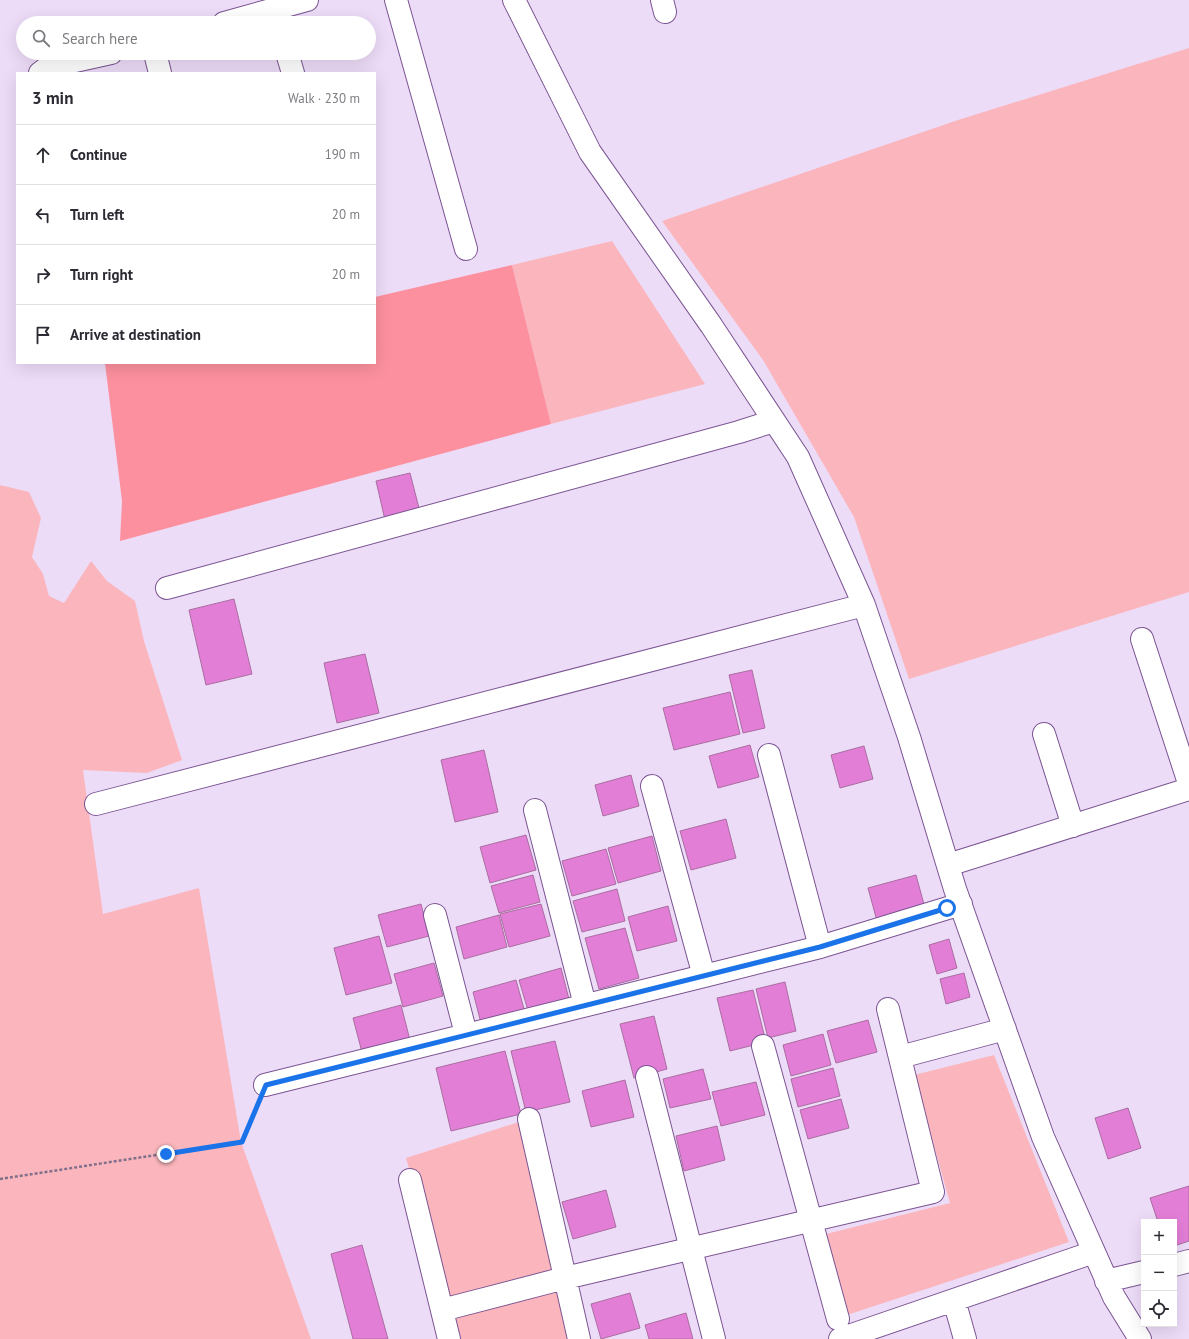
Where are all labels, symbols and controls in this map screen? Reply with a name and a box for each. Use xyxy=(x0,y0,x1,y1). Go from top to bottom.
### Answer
search box xyxy=(16,16,376,60)
icon: search xyxy=(30,27,52,49)
text: Search here xyxy=(62,29,138,48)
text: 3 min xyxy=(32,87,73,109)
text: Walk · 230 m xyxy=(288,90,360,107)
icon: ahead xyxy=(32,144,54,166)
text: Continue xyxy=(70,145,127,164)
text: 190 m xyxy=(325,146,360,163)
icon: left xyxy=(32,204,54,226)
text: Turn left xyxy=(70,205,124,224)
text: 20 m xyxy=(332,206,360,223)
icon: right xyxy=(32,264,54,286)
text: Turn right xyxy=(70,265,133,284)
text: 20 m xyxy=(332,266,360,283)
icon: arrive xyxy=(32,324,54,346)
text: Arrive at destination xyxy=(70,325,201,344)
route start xyxy=(938,899,956,917)
route end xyxy=(157,1145,175,1163)
map controls xyxy=(1141,1219,1177,1327)
button: + xyxy=(1141,1219,1177,1255)
button: − xyxy=(1141,1255,1177,1291)
button: locate xyxy=(1141,1291,1177,1327)

